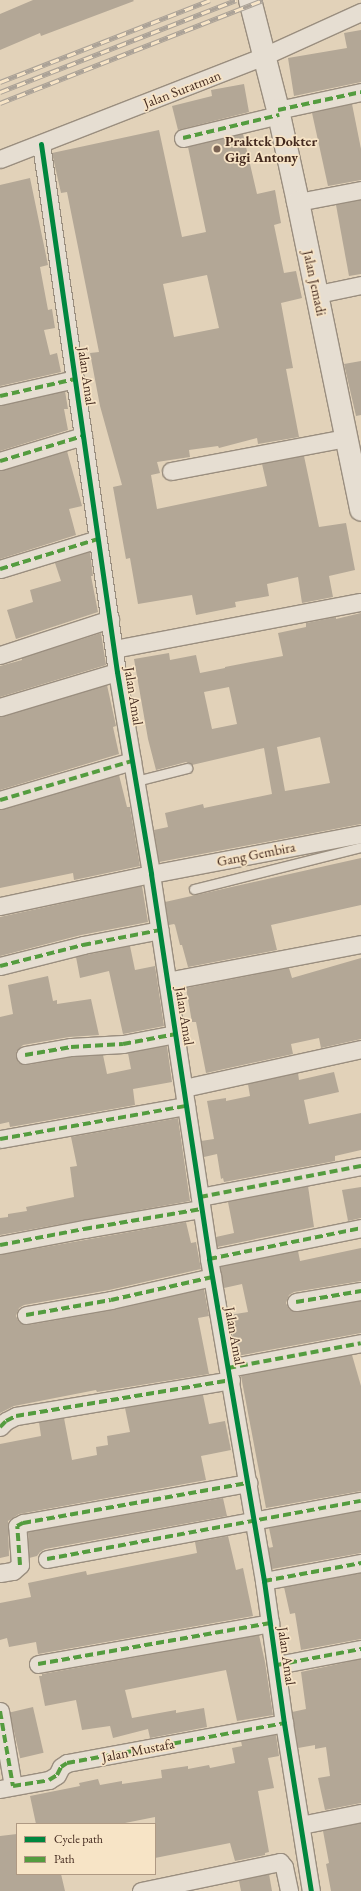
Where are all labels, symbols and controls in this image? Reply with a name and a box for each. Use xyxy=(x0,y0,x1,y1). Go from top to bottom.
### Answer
street label: Jalan Suratman xyxy=(141,66,223,112)
place label: Praktek Dokter Gigi Antony xyxy=(225,133,317,166)
marker: Praktek Dokter Gigi Antony xyxy=(212,144,222,154)
street label: Jalan Jemadi xyxy=(300,249,330,317)
street label: Jalan Amal xyxy=(75,346,99,406)
street label: Jalan Amal xyxy=(121,666,147,726)
street label: Gang Gembira xyxy=(215,838,297,870)
street label: Jalan Amal xyxy=(172,986,198,1046)
street label: Jalan Amal xyxy=(222,1305,248,1367)
street label: Jalan Amal xyxy=(275,1626,299,1686)
street label: Jalan Mustafa xyxy=(100,1735,176,1765)
legend xyxy=(16,1823,156,1875)
text: Cycle path xyxy=(54,1831,103,1847)
text: Path xyxy=(54,1851,75,1867)

